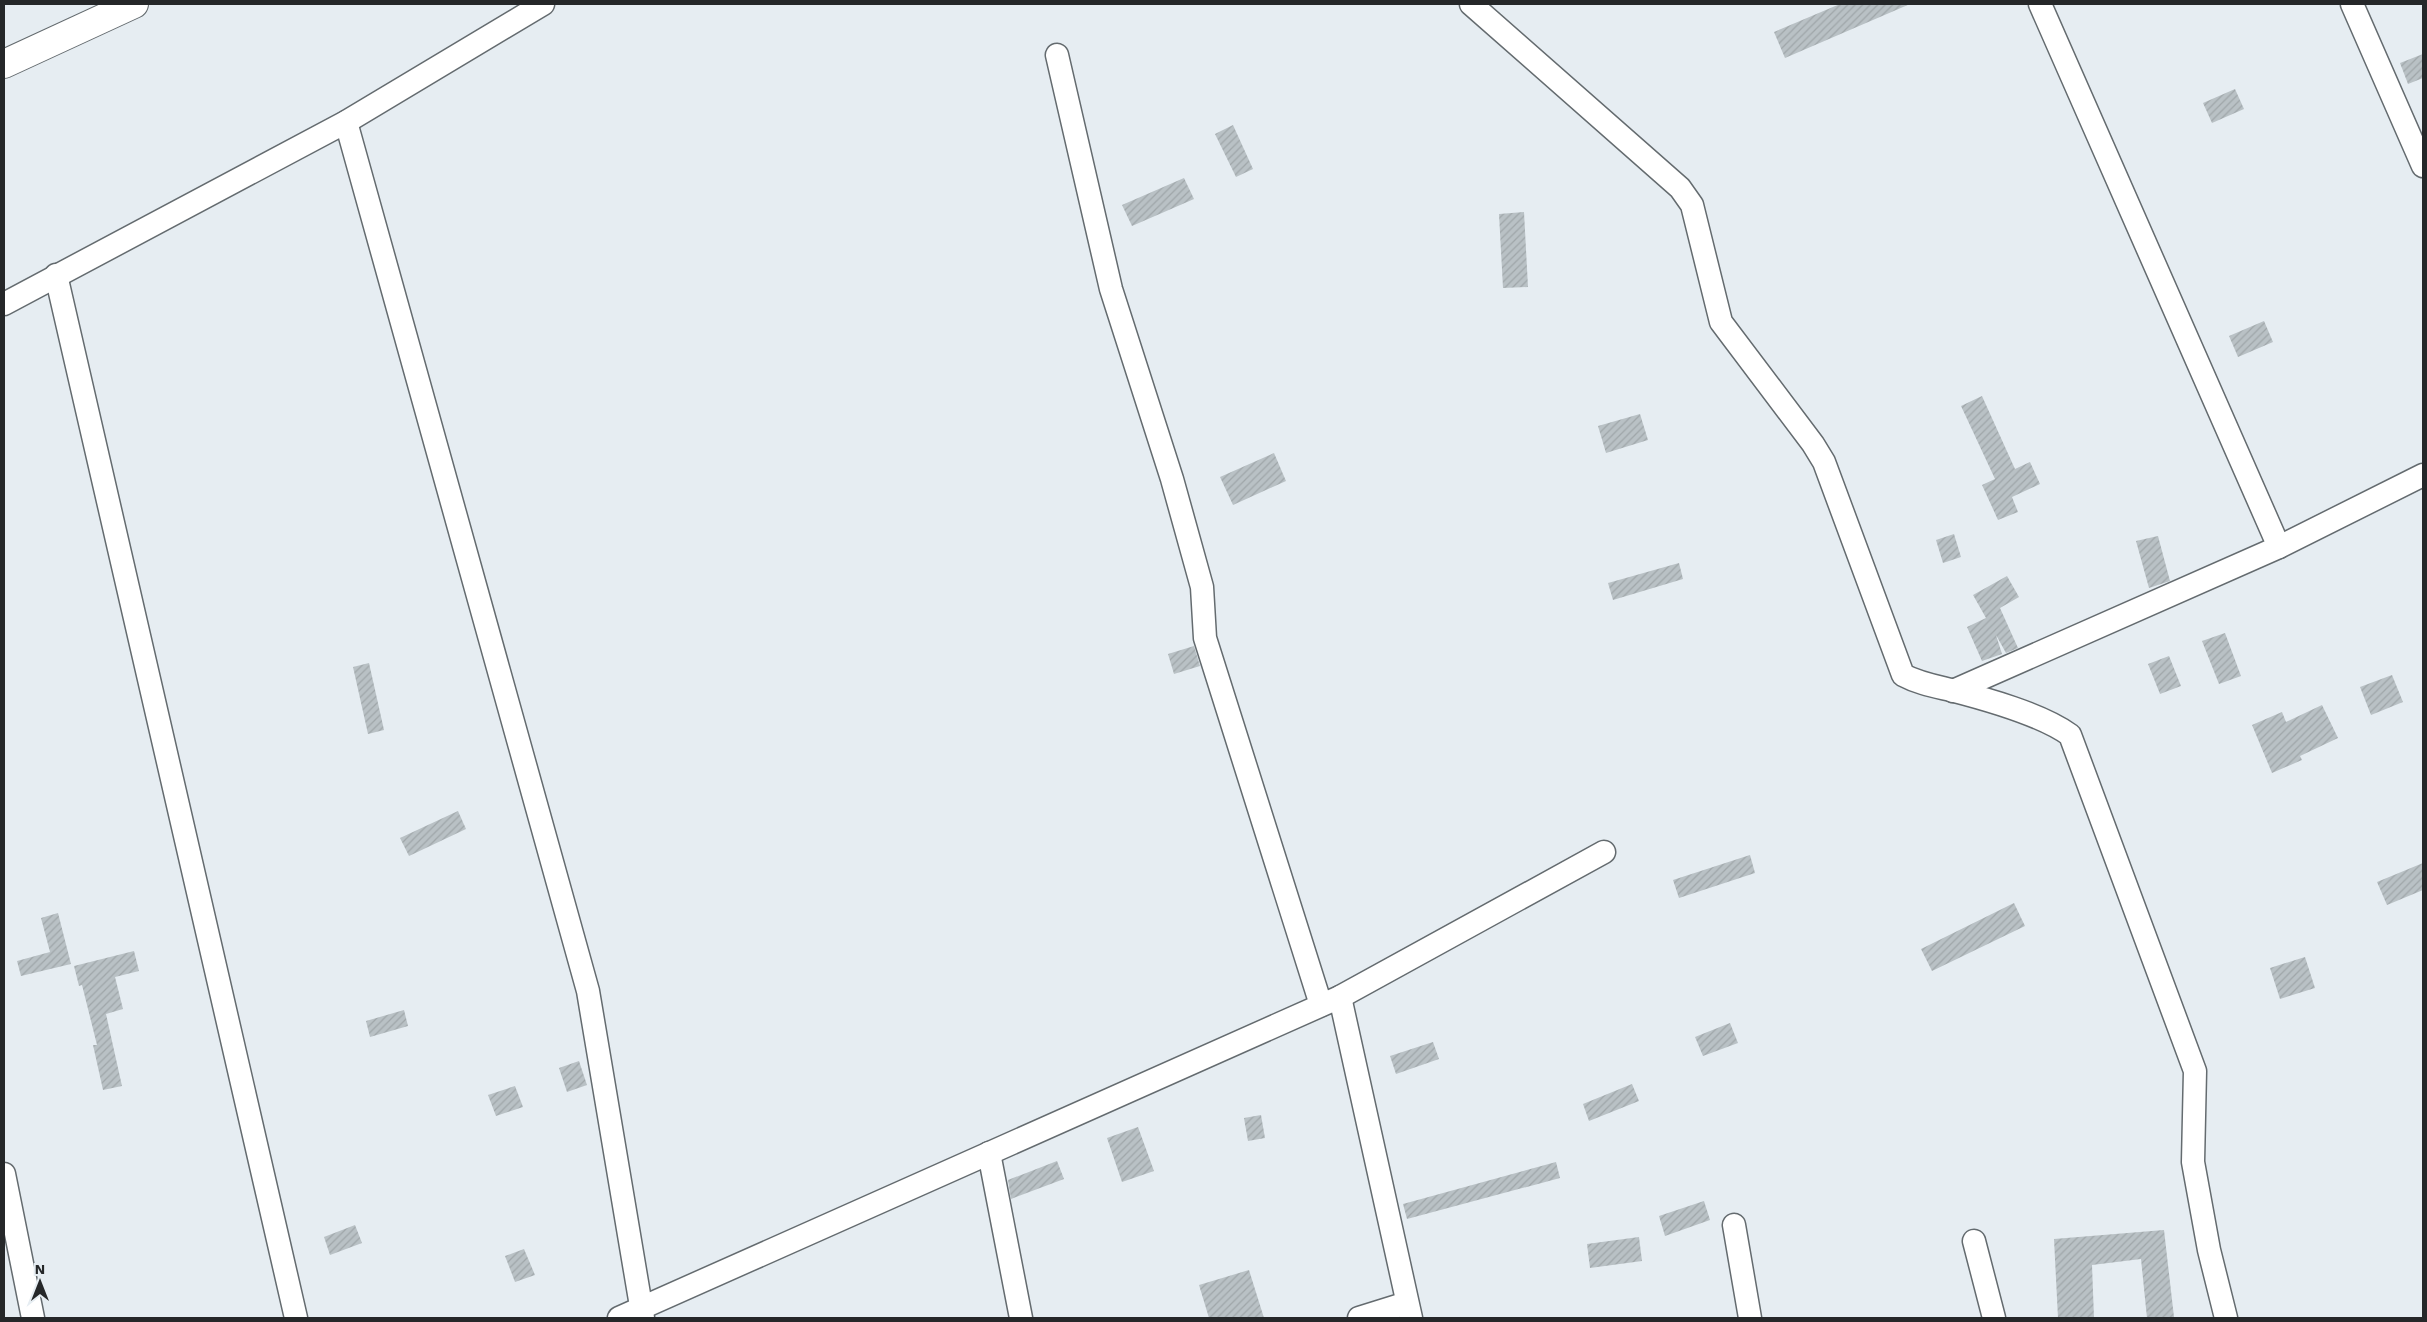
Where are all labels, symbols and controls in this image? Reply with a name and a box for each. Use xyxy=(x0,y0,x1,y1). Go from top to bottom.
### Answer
north arrow xyxy=(15,1257,65,1307)
text: N xyxy=(35,1261,45,1277)

